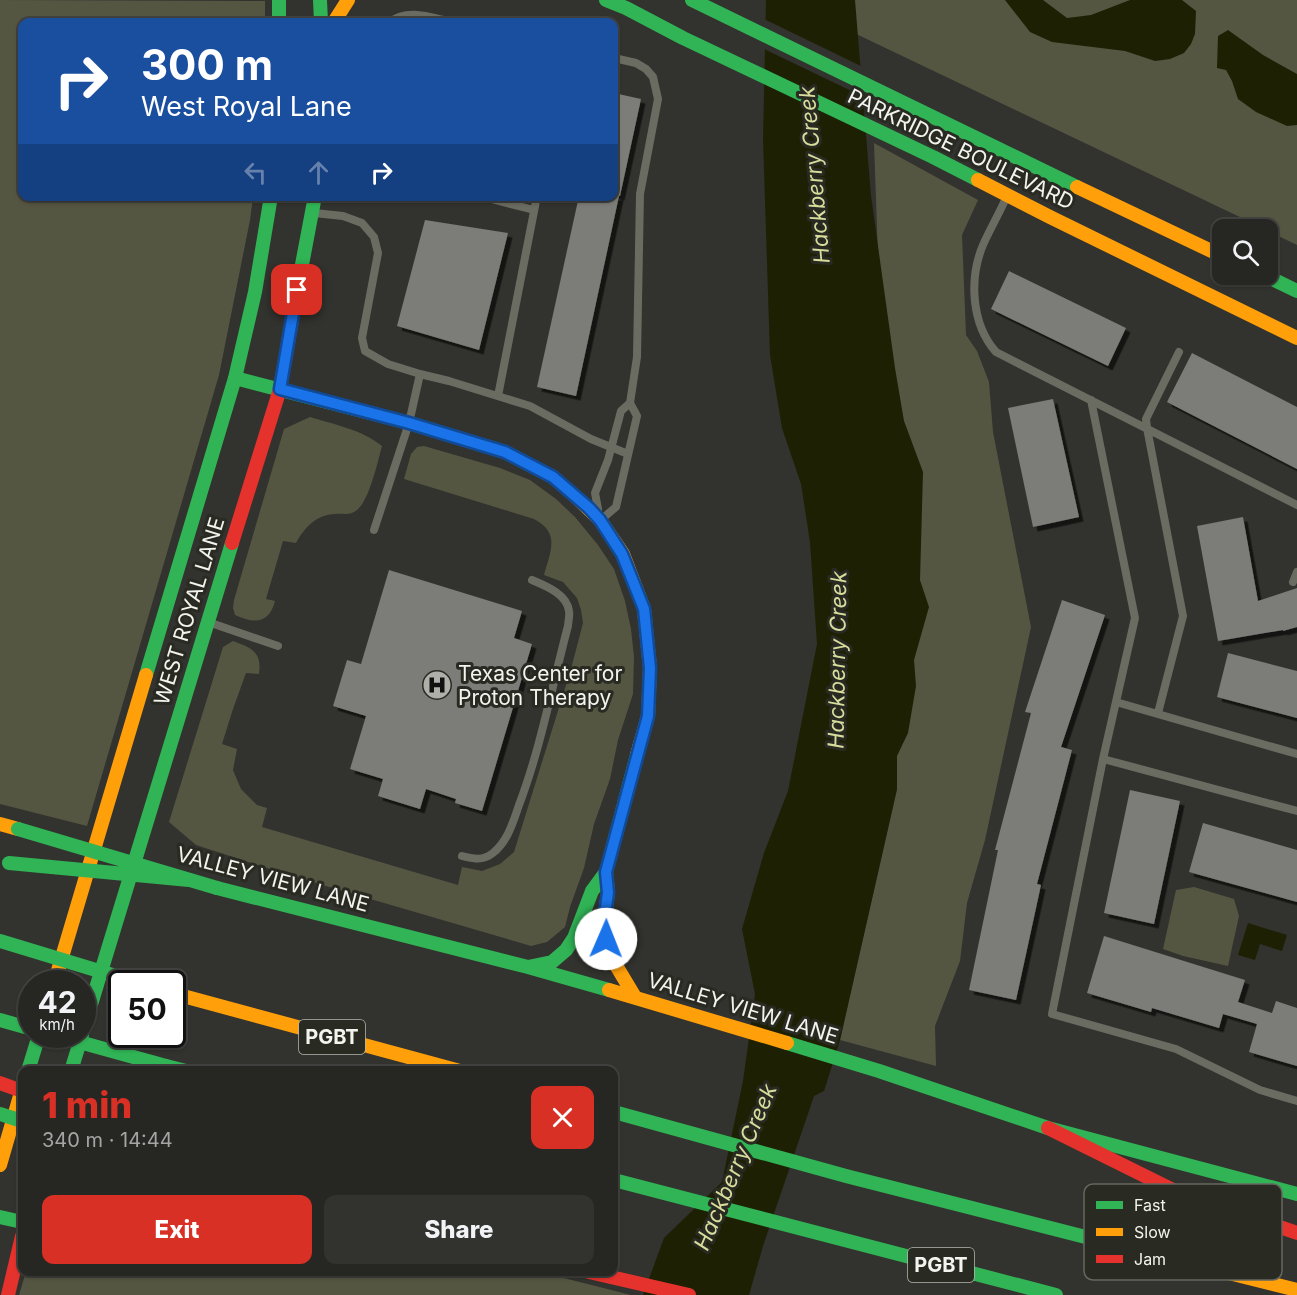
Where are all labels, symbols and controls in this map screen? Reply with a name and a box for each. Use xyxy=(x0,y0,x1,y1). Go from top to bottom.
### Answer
text: 300 m xyxy=(141,39,273,90)
icon: right xyxy=(42,42,120,120)
street label: PARKRIDGE BOULEVARD xyxy=(844,83,1078,215)
water label: Hackberry Creek xyxy=(793,84,835,265)
text: West Royal Lane xyxy=(141,90,352,123)
icon: left xyxy=(239,156,272,189)
icon: ahead xyxy=(302,156,335,189)
icon: right xyxy=(365,156,398,189)
map controls xyxy=(1212,219,1278,285)
button: search xyxy=(1212,219,1278,285)
pin xyxy=(271,264,322,315)
icon: arrive xyxy=(280,273,313,306)
street label: WEST ROYAL LANE xyxy=(149,514,229,708)
water label: Hackberry Creek xyxy=(822,570,852,749)
place label: Texas Center for Proton Therapy xyxy=(458,661,622,710)
hospital icon: Texas Center for Proton Therapy xyxy=(421,669,453,701)
street label: VALLEY VIEW LANE xyxy=(174,841,372,917)
position arrow xyxy=(574,907,638,971)
street label: VALLEY VIEW LANE xyxy=(645,967,841,1049)
speed limit sign: 50 xyxy=(108,970,186,1048)
text: 42 xyxy=(37,984,77,1020)
text: km/h xyxy=(39,1015,75,1034)
road number: PGBT xyxy=(299,1020,365,1054)
water label: Hackberry Creek xyxy=(688,1079,782,1254)
text: 1 min xyxy=(42,1083,132,1127)
button: close xyxy=(531,1086,594,1149)
text: 340 m · 14:44 xyxy=(42,1128,173,1152)
legend xyxy=(1084,1184,1282,1280)
button: Exit xyxy=(42,1195,312,1264)
button: Share xyxy=(324,1195,594,1264)
text: Fast xyxy=(1134,1195,1166,1215)
text: Slow xyxy=(1134,1222,1171,1242)
road number: PGBT xyxy=(908,1248,974,1282)
text: Jam xyxy=(1134,1249,1166,1269)

